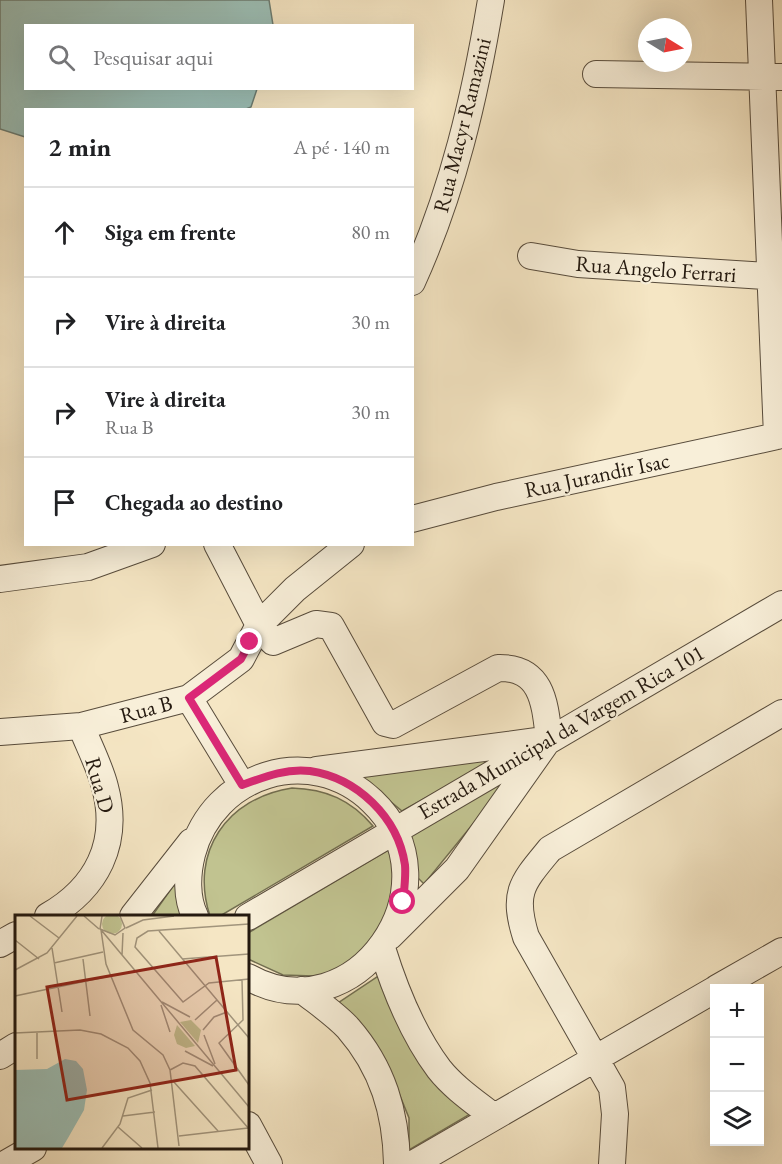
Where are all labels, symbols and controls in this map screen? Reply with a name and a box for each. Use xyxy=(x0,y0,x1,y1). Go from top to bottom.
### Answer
north arrow xyxy=(638,18,692,72)
search box xyxy=(24,24,414,90)
street label: Rua Macyr Ramazini xyxy=(426,35,498,215)
icon: search xyxy=(45,41,78,74)
text: Pesquisar aqui xyxy=(93,43,213,72)
text: 2 min xyxy=(48,130,111,164)
text: A pé · 140 m xyxy=(294,134,390,160)
icon: ahead xyxy=(48,216,81,249)
text: Siga em frente xyxy=(105,218,236,247)
text: 80 m xyxy=(351,219,390,245)
street label: Rua Angelo Ferrari xyxy=(574,249,738,289)
icon: right xyxy=(48,306,81,339)
text: Vire à direita xyxy=(105,308,226,337)
text: 30 m xyxy=(351,309,390,335)
text: Vire à direita xyxy=(105,385,226,414)
icon: right xyxy=(48,396,81,429)
text: 30 m xyxy=(351,399,390,425)
text: Rua B xyxy=(105,414,154,440)
street label: Rua Jurandir Isac xyxy=(522,445,672,505)
icon: arrive xyxy=(48,486,81,519)
text: Chegada ao destino xyxy=(105,488,283,517)
route end xyxy=(236,628,262,654)
street label: Estrada Municipal da Vargem Rica 101 xyxy=(412,638,710,826)
street label: Rua B xyxy=(116,688,176,730)
street label: Rua D xyxy=(78,754,122,816)
route start xyxy=(389,888,415,914)
inset map xyxy=(15,915,249,1149)
map controls xyxy=(710,984,764,1146)
button: + xyxy=(710,984,764,1038)
button: − xyxy=(710,1038,764,1092)
button: layers xyxy=(710,1092,764,1146)

